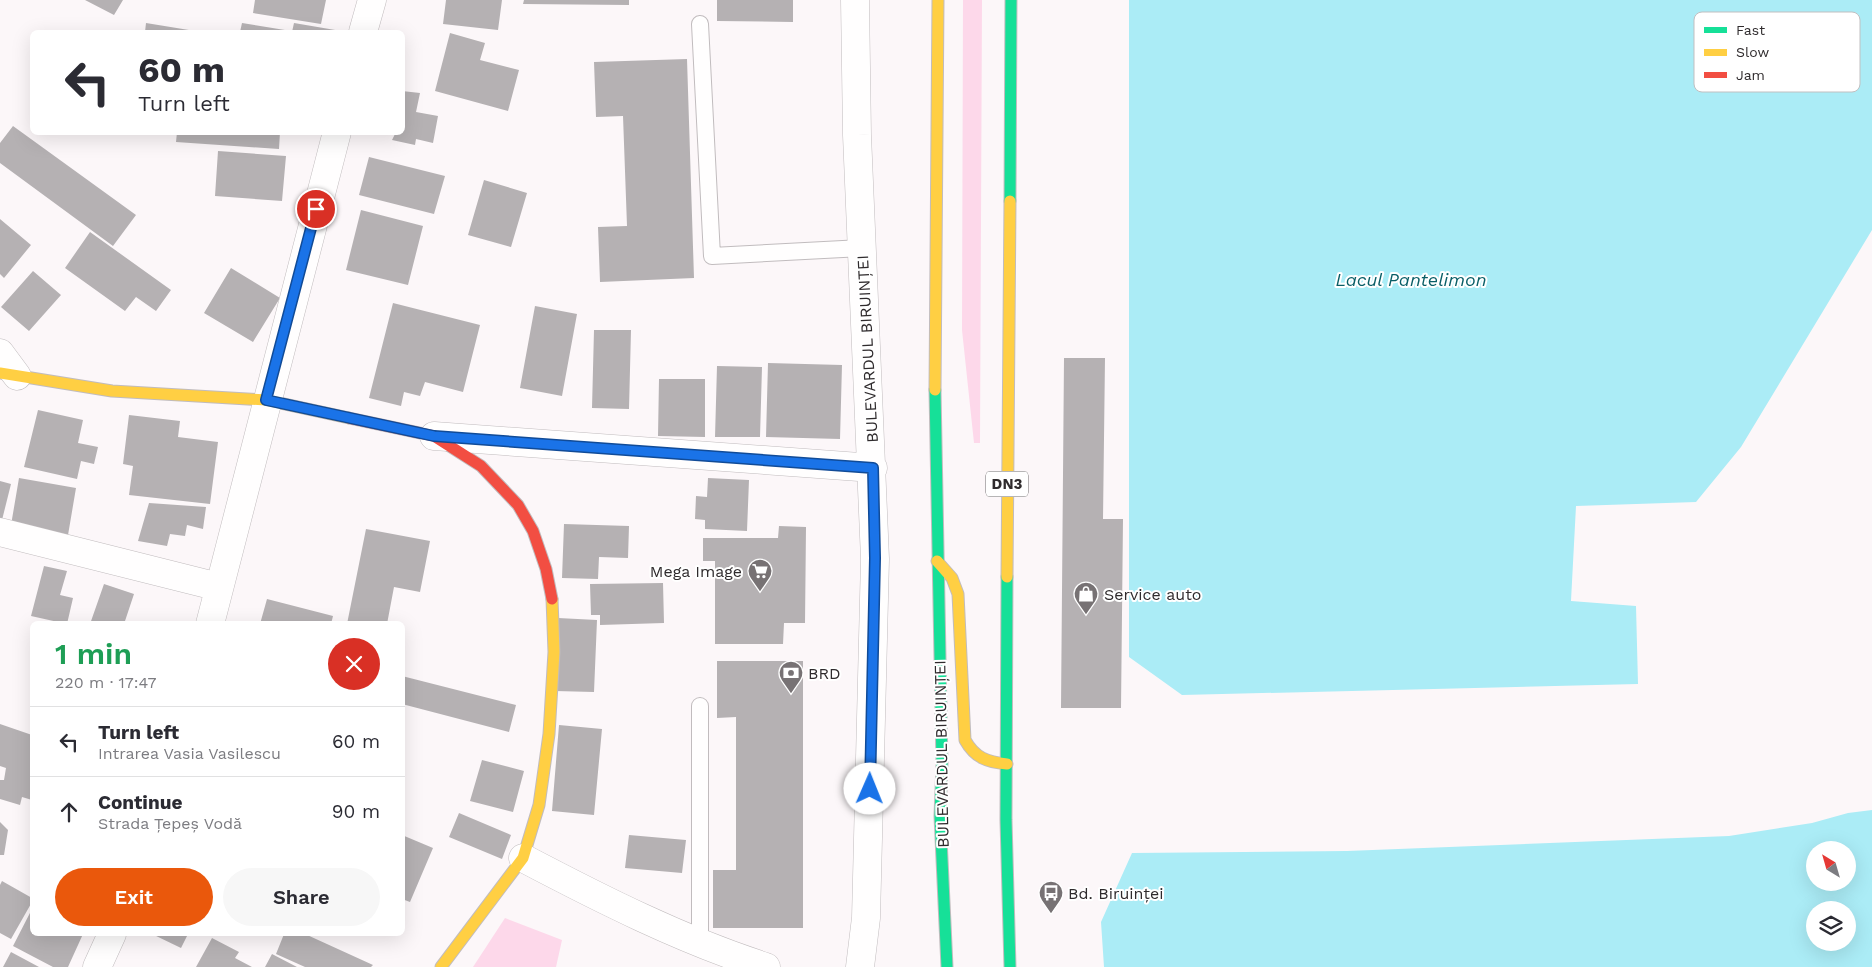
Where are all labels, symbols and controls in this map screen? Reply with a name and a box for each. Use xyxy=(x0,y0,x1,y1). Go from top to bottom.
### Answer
legend xyxy=(1694,12,1860,92)
text: Fast xyxy=(1736,22,1765,38)
text: Slow xyxy=(1736,44,1769,60)
text: 60 m xyxy=(138,49,225,91)
icon: left xyxy=(55,50,120,115)
text: Jam xyxy=(1736,67,1765,83)
text: Turn left xyxy=(138,91,230,116)
pin xyxy=(295,188,337,230)
icon: arrive xyxy=(302,195,330,223)
street label: BULEVARDUL BIRUINȚEI xyxy=(853,255,882,443)
water label: Lacul Pantelimon xyxy=(1336,269,1486,290)
road number: DN3 xyxy=(986,472,1028,496)
supermarket icon: Mega Image xyxy=(747,558,773,592)
place label: Mega Image xyxy=(650,562,742,581)
shop icon: Service auto xyxy=(1073,581,1099,615)
place label: Service auto xyxy=(1104,585,1201,604)
text: 1 min xyxy=(55,636,132,671)
button: close xyxy=(328,638,380,690)
bank icon: BRD xyxy=(778,660,804,694)
street label: BULEVARDUL BIRUINȚEI xyxy=(930,660,953,848)
place label: BRD xyxy=(808,664,841,683)
text: 220 m · 17:47 xyxy=(55,673,156,692)
text: Turn left xyxy=(98,721,179,744)
icon: left xyxy=(55,728,83,756)
text: 60 m xyxy=(332,730,380,753)
text: Intrarea Vasia Vasilescu xyxy=(98,744,281,763)
position arrow xyxy=(843,762,895,814)
text: Continue xyxy=(98,791,182,814)
icon: ahead xyxy=(55,798,83,826)
text: 90 m xyxy=(332,800,380,823)
text: Strada Țepeș Vodă xyxy=(98,814,242,833)
north arrow xyxy=(1806,841,1856,891)
map controls xyxy=(1806,841,1856,951)
button: Exit xyxy=(55,868,213,926)
button: Share xyxy=(223,868,380,926)
bus stop icon: Bd. Biruinței xyxy=(1038,880,1064,914)
place label: Bd. Biruinței xyxy=(1068,884,1164,903)
button: layers xyxy=(1806,901,1856,951)

